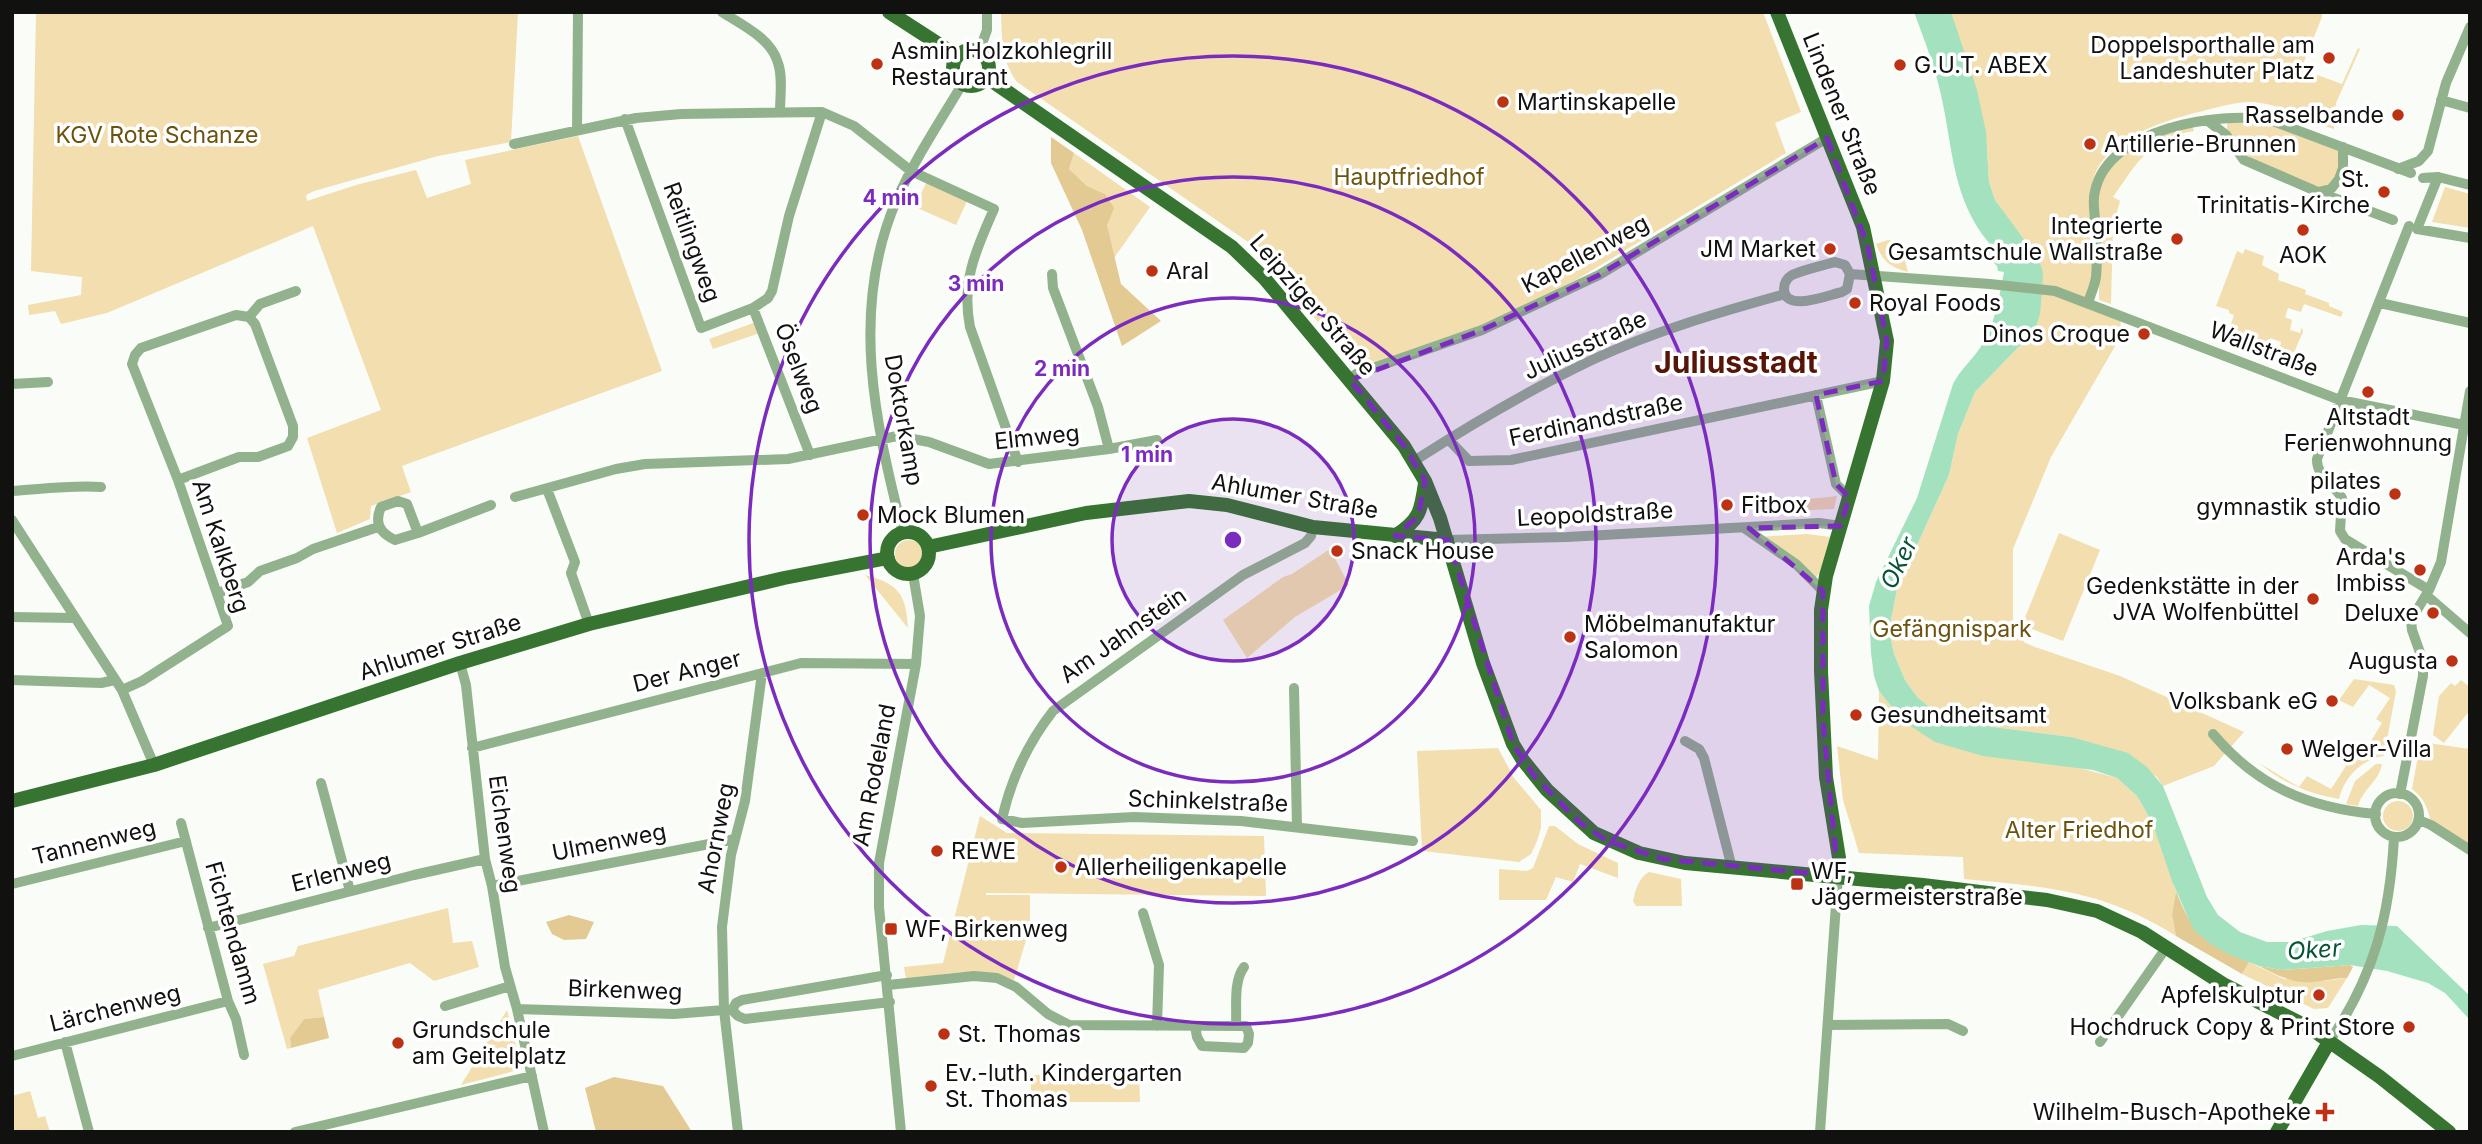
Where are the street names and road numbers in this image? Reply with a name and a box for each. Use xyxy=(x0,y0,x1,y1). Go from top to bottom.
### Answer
street label: Lindener Straße xyxy=(1797,28,1887,200)
street label: Reitlingweg xyxy=(657,178,727,306)
street label: Kapellenweg xyxy=(1517,209,1653,299)
street label: Leipziger Straße xyxy=(1244,229,1382,381)
street label: Juliusstraße xyxy=(1519,304,1651,386)
street label: Wallstraße xyxy=(2206,315,2322,383)
street label: Öselweg xyxy=(769,319,829,417)
street label: Doktorkamp xyxy=(879,352,929,488)
street label: Ferdinandstraße xyxy=(1507,388,1685,452)
street label: Elmweg xyxy=(993,419,1081,455)
street label: Ahlumer Straße xyxy=(1209,468,1381,524)
street label: Am Kalkberg xyxy=(186,476,256,616)
street label: Leopoldstraße xyxy=(1516,496,1674,532)
street label: Am Jahnstein xyxy=(1054,581,1192,689)
street label: Ahlumer Straße xyxy=(355,608,525,686)
street label: Der Anger xyxy=(630,644,744,698)
street label: Am Rodeland xyxy=(846,701,902,849)
street label: Eichenweg xyxy=(483,773,527,895)
street label: Ahornweg xyxy=(692,780,740,896)
street label: Schinkelstraße xyxy=(1127,784,1289,818)
street label: Tannenweg xyxy=(29,813,159,871)
street label: Ulmenweg xyxy=(550,817,668,867)
street label: Erlenweg xyxy=(288,846,394,898)
street label: Fichtendamm xyxy=(199,858,267,1008)
street label: Birkenweg xyxy=(567,974,683,1006)
street label: Lärchenweg xyxy=(47,978,183,1038)

